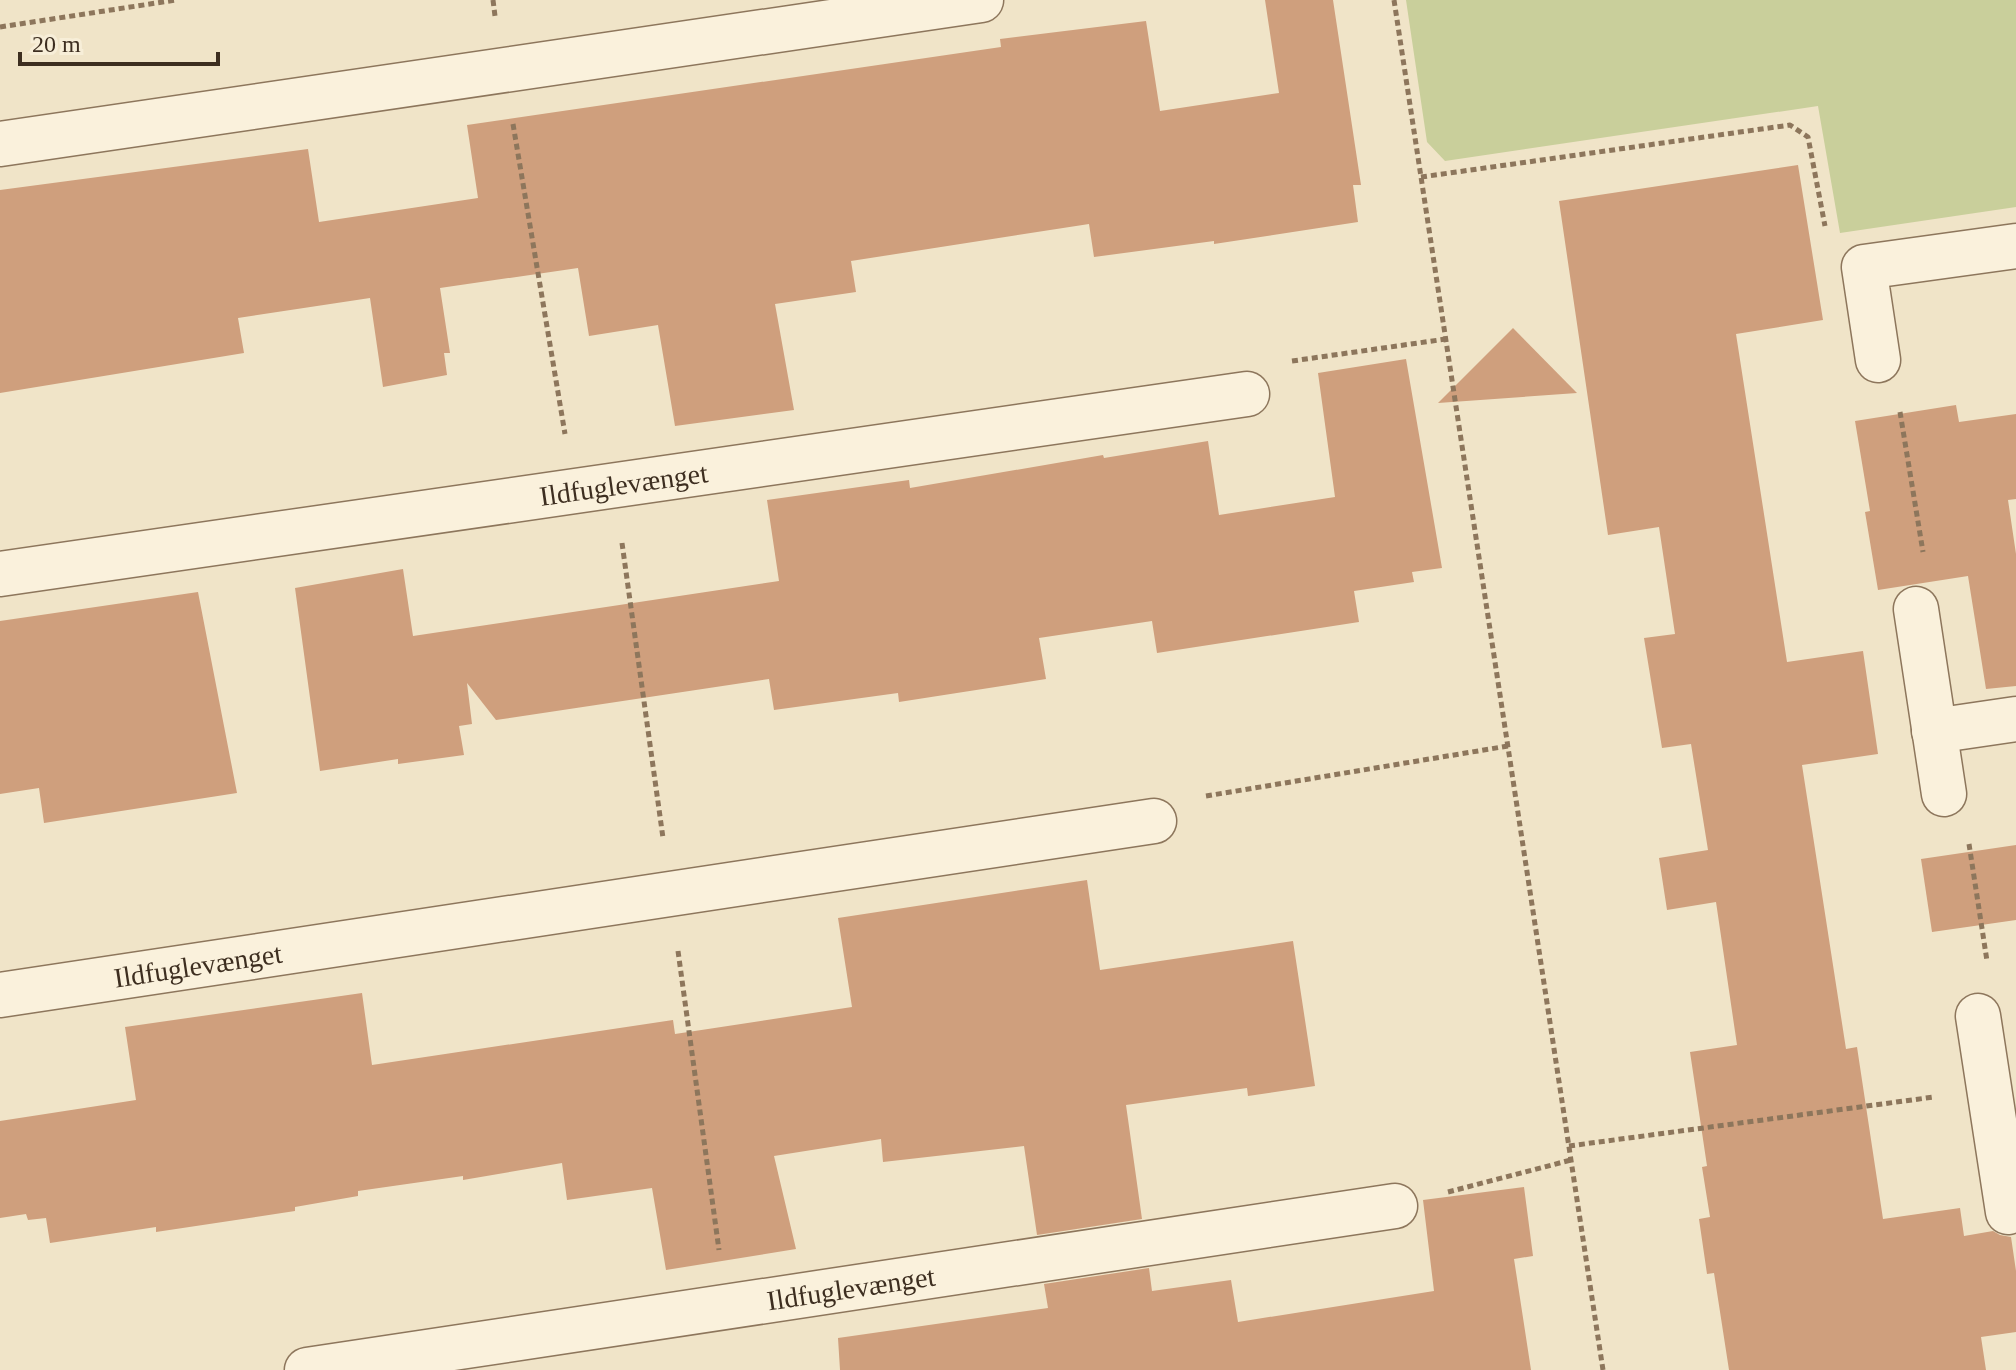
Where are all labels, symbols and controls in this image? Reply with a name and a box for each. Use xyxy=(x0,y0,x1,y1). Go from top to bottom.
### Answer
scale bar xyxy=(20,16,218,66)
text: 20 m xyxy=(32,31,81,57)
street label: Ildfuglevænget xyxy=(537,457,710,511)
street label: Ildfuglevænget xyxy=(112,937,284,993)
street label: Ildfuglevænget xyxy=(765,1260,937,1316)

